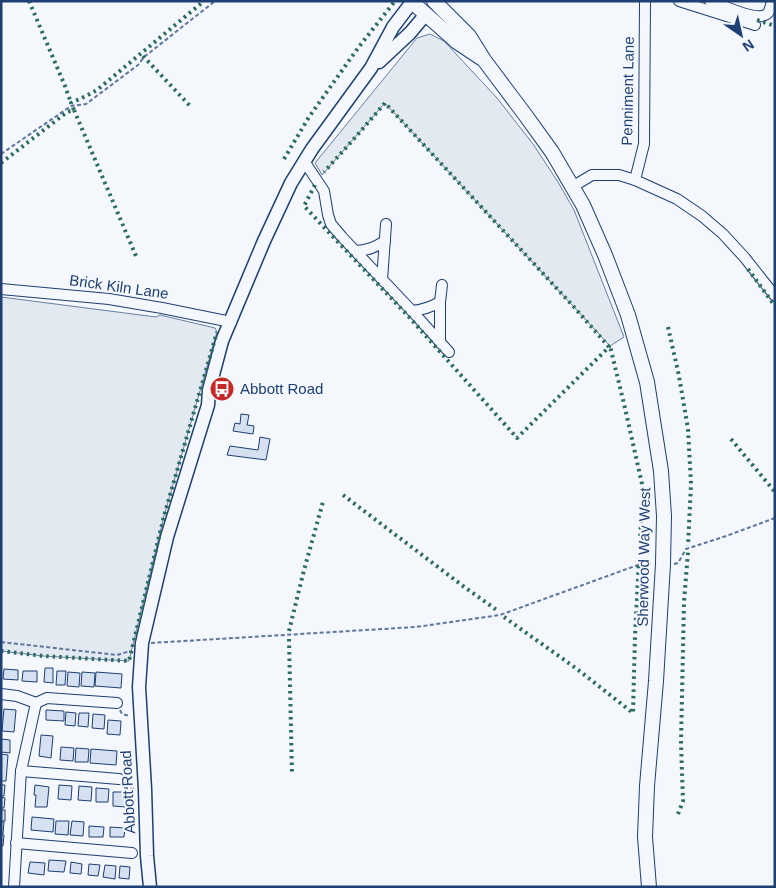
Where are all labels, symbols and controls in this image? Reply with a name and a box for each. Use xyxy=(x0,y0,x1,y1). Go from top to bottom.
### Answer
north arrow xyxy=(716,10,766,60)
street label: Penniment Lane xyxy=(618,36,637,146)
text: N xyxy=(740,36,757,55)
street label: Brick Kiln Lane xyxy=(68,271,170,302)
bus stop icon: Abbott Road xyxy=(209,376,235,402)
place label: Abbott Road xyxy=(240,380,323,397)
street label: Sherwood Way West xyxy=(634,486,653,627)
street label: Abbott Road xyxy=(117,750,138,834)

